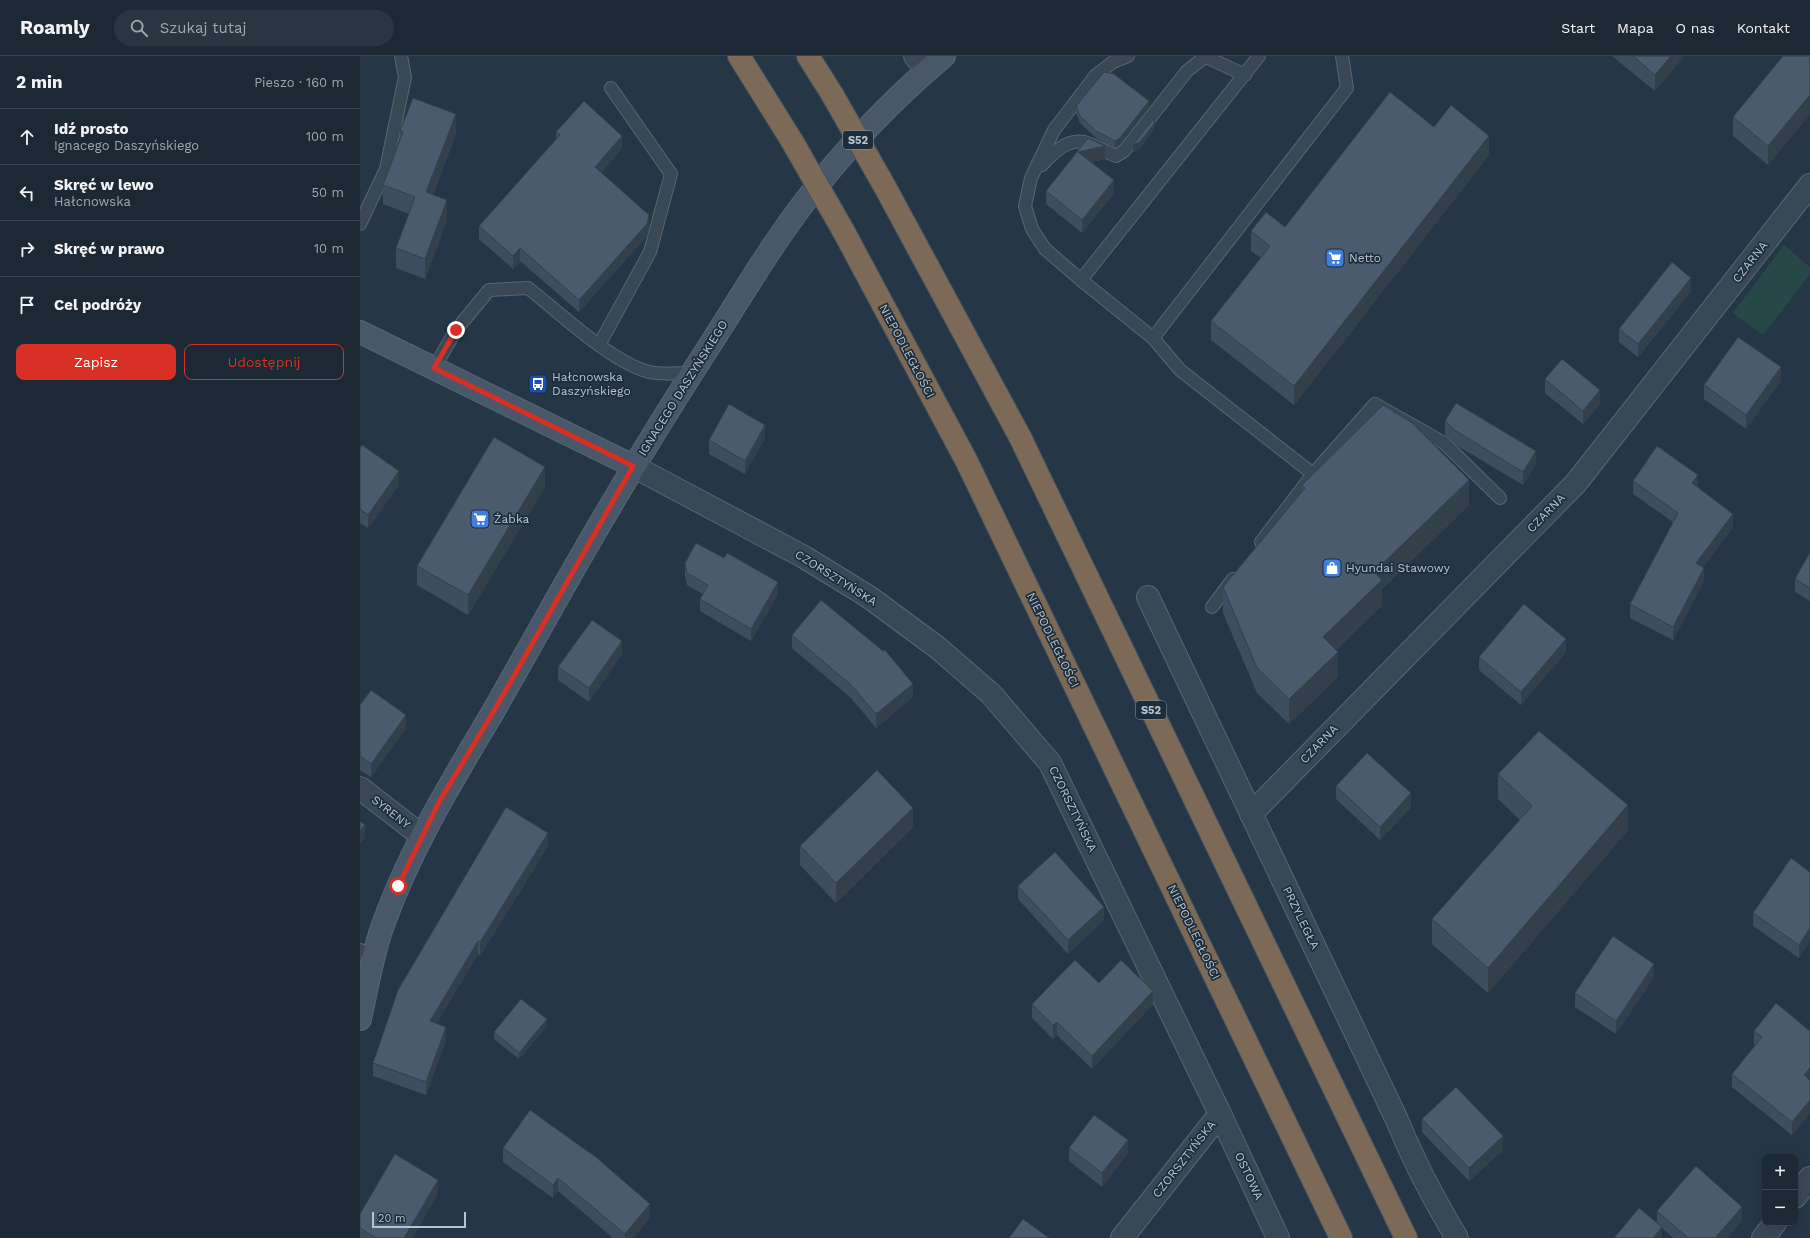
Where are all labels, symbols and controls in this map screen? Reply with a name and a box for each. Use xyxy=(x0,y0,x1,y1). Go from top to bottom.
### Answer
search box xyxy=(114,10,394,46)
text: Roamly xyxy=(20,16,90,39)
icon: search xyxy=(128,17,150,39)
text: Szukaj tutaj xyxy=(160,19,247,37)
text: Start xyxy=(1561,20,1595,36)
text: Mapa xyxy=(1617,20,1654,36)
text: O nas xyxy=(1676,20,1715,36)
text: Kontakt xyxy=(1737,20,1790,36)
text: 2 min xyxy=(16,72,62,92)
text: Pieszo · 160 m xyxy=(254,75,344,90)
text: Idź prosto xyxy=(54,120,128,138)
icon: ahead xyxy=(16,126,38,148)
text: 100 m xyxy=(306,129,344,144)
road number: S52 xyxy=(843,131,873,149)
text: Ignacego Daszyńskiego xyxy=(54,138,199,153)
text: Skręć w lewo xyxy=(54,176,154,194)
icon: left xyxy=(16,182,38,204)
text: 50 m xyxy=(312,185,344,200)
text: Hałcnowska xyxy=(54,194,131,209)
icon: right xyxy=(16,238,38,260)
street label: CZARNA xyxy=(1730,239,1770,285)
text: Skręć w prawo xyxy=(54,240,164,258)
text: 10 m xyxy=(314,241,344,256)
supermarket icon: Netto xyxy=(1324,247,1346,269)
place label: Netto xyxy=(1349,251,1381,265)
icon: arrive xyxy=(16,294,38,316)
text: Cel podróży xyxy=(54,296,141,314)
street label: NIEPODLEGŁOŚCI xyxy=(876,302,938,400)
street label: IGNACEGO DASZYŃSKIEGO xyxy=(635,318,731,458)
route end xyxy=(447,321,465,339)
button: Zapisz xyxy=(16,344,176,380)
button: Udostępnij xyxy=(184,344,344,380)
place label: Hałcnowska Daszyńskiego xyxy=(552,370,631,398)
bus stop icon: Hałcnowska Daszyńskiego xyxy=(527,373,549,395)
street label: CZARNA xyxy=(1524,491,1568,535)
supermarket icon: Żabka xyxy=(469,508,491,530)
place label: Żabka xyxy=(494,512,530,526)
street label: CZORSZTYŃSKA xyxy=(792,547,880,609)
shop icon: Hyundai Stawowy xyxy=(1321,557,1343,579)
place label: Hyundai Stawowy xyxy=(1346,561,1451,575)
street label: NIEPODLEGŁOŚCI xyxy=(1024,590,1082,690)
road number: S52 xyxy=(1136,701,1166,719)
street label: CZARNA xyxy=(1297,722,1341,766)
street label: CZORSZTYŃSKA xyxy=(1046,764,1100,854)
street label: SYRENY xyxy=(369,792,413,832)
route start xyxy=(389,877,407,895)
street label: NIEPODLEGŁOŚCI xyxy=(1165,882,1223,982)
street label: PRZYLEGŁA xyxy=(1280,884,1322,952)
street label: CZORSZTYŃSKA xyxy=(1150,1118,1219,1200)
street label: OSTOWA xyxy=(1232,1150,1266,1202)
map controls xyxy=(1762,1154,1798,1226)
button: + xyxy=(1762,1154,1798,1190)
button: − xyxy=(1762,1190,1798,1226)
scale bar xyxy=(372,1210,466,1229)
text: 20 m xyxy=(378,1212,406,1225)

